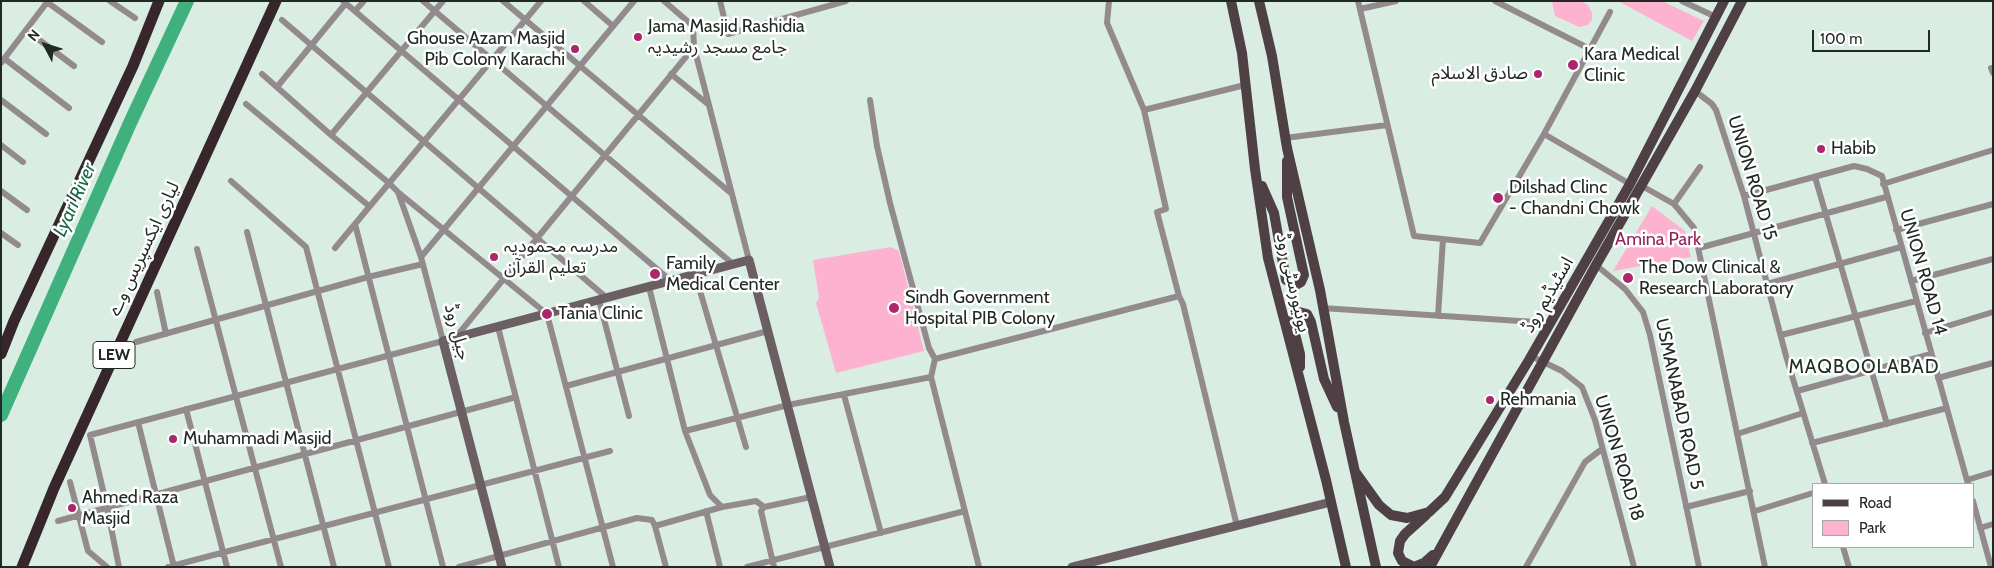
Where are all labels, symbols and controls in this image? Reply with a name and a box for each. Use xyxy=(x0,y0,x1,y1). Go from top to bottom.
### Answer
place label: Jama Masjid Rashidia جامع مسجد رشیدیہ xyxy=(648,16,805,58)
north arrow xyxy=(20,20,70,70)
scale bar xyxy=(1814,20,1932,52)
text: N xyxy=(23,26,44,45)
place label: Ghouse Azam Masjid Pib Colony Karachi xyxy=(407,28,565,70)
text: 100 m xyxy=(1820,30,1862,48)
marker: Jama Masjid Rashidia جامع مسجد رشیدیہ xyxy=(632,31,644,43)
marker: Ghouse Azam Masjid Pib Colony Karachi xyxy=(569,43,581,55)
place label: Kara Medical Clinic xyxy=(1584,44,1680,86)
marker: Kara Medical Clinic xyxy=(1566,58,1580,72)
place label: صادق الاسلام xyxy=(1432,63,1528,85)
marker: صادق الاسلام xyxy=(1532,68,1544,80)
street label: UNION ROAD 15 xyxy=(1723,113,1781,243)
place label: Habib xyxy=(1831,138,1876,160)
marker: Habib xyxy=(1815,143,1827,155)
water label: Lyari River xyxy=(49,160,101,240)
place label: Dilshad Clinc - Chandni Chowk xyxy=(1509,177,1640,220)
street label: لیاری ایکسپریس وے xyxy=(103,178,185,320)
marker: Dilshad Clinc - Chandni Chowk xyxy=(1491,191,1505,205)
street label: UNION ROAD 14 xyxy=(1895,207,1951,337)
park label: Amina Park xyxy=(1615,229,1701,251)
street label: یونیورسٹی روڈ xyxy=(1271,231,1315,335)
place label: مدرسہ محمودیہ تعلیم القرآن xyxy=(504,236,618,278)
marker: مدرسہ محمودیہ تعلیم القرآن xyxy=(488,251,500,263)
place label: Family Medical Center xyxy=(666,253,779,296)
street label: اسٹیڈیم روڈ xyxy=(1518,253,1578,337)
place label: The Dow Clinical & Research Laboratory xyxy=(1639,257,1794,300)
marker: Family Medical Center xyxy=(648,267,662,281)
marker: The Dow Clinical & Research Laboratory xyxy=(1621,271,1635,285)
place label: Sindh Government Hospital PIB Colony xyxy=(905,287,1055,330)
street label: جیل روڈ xyxy=(439,301,475,363)
marker: Sindh Government Hospital PIB Colony xyxy=(887,301,901,315)
place label: Tania Clinic xyxy=(558,303,643,325)
marker: Tania Clinic xyxy=(540,307,554,321)
street label: USMANABAD ROAD 5 xyxy=(1650,316,1708,492)
road number: LEW xyxy=(93,342,135,368)
district label: MAQBOOLABAD xyxy=(1787,356,1941,378)
place label: Rehmania xyxy=(1500,389,1576,411)
street label: UNION ROAD 18 xyxy=(1590,392,1648,524)
marker: Rehmania xyxy=(1484,394,1496,406)
place label: Muhammadi Masjid xyxy=(183,428,332,450)
marker: Muhammadi Masjid xyxy=(167,433,179,445)
legend xyxy=(1812,483,1974,548)
place label: Ahmed Raza Masjid xyxy=(82,487,178,530)
text: Road xyxy=(1859,494,1892,512)
marker: Ahmed Raza Masjid xyxy=(66,502,78,514)
text: Park xyxy=(1859,519,1886,537)

